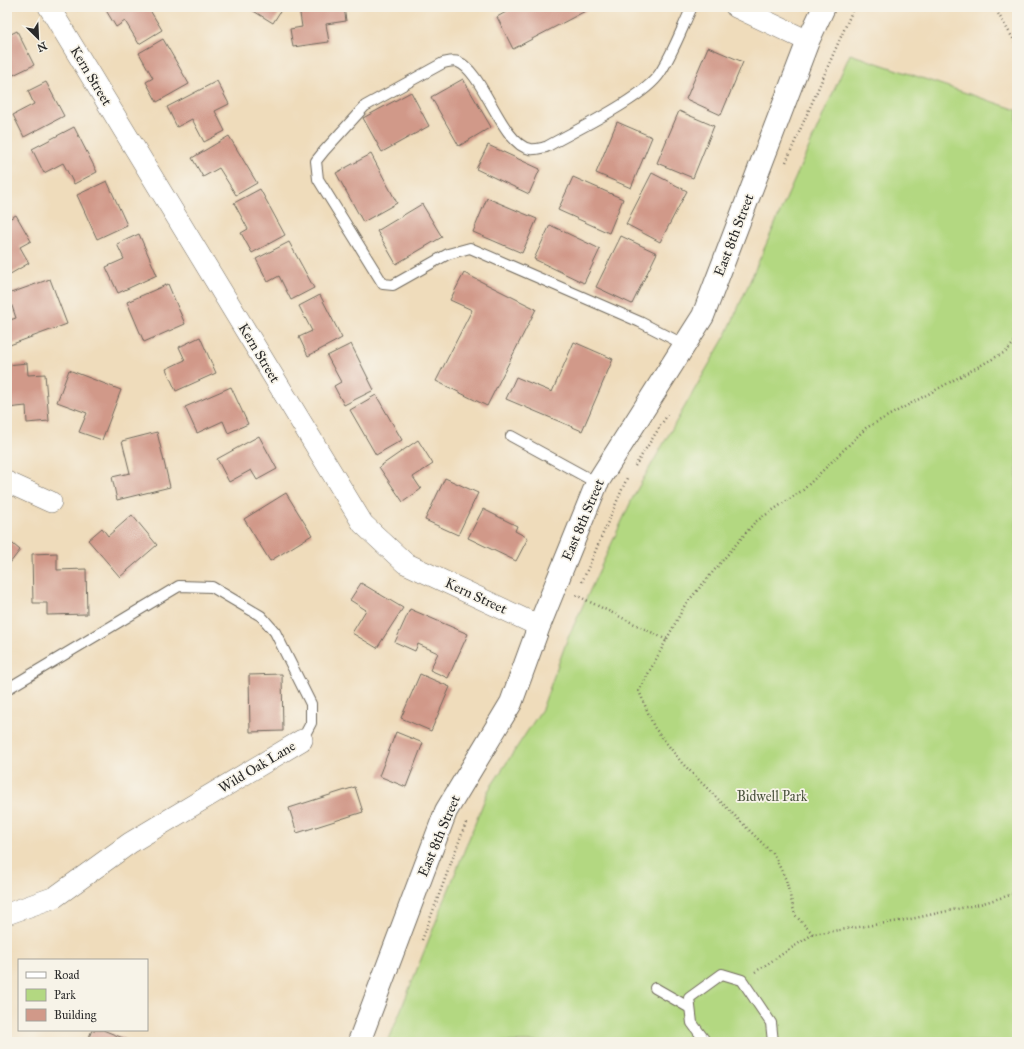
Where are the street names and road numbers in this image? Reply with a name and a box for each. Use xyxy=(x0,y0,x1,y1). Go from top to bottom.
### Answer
street label: Kern Street xyxy=(67,43,115,109)
street label: East 8th Street xyxy=(710,191,758,279)
street label: Kern Street xyxy=(235,320,283,386)
street label: East 8th Street xyxy=(558,477,608,563)
street label: Kern Street xyxy=(442,574,510,618)
street label: Wild Oak Lane xyxy=(215,737,299,797)
street label: East 8th Street xyxy=(414,793,464,879)

